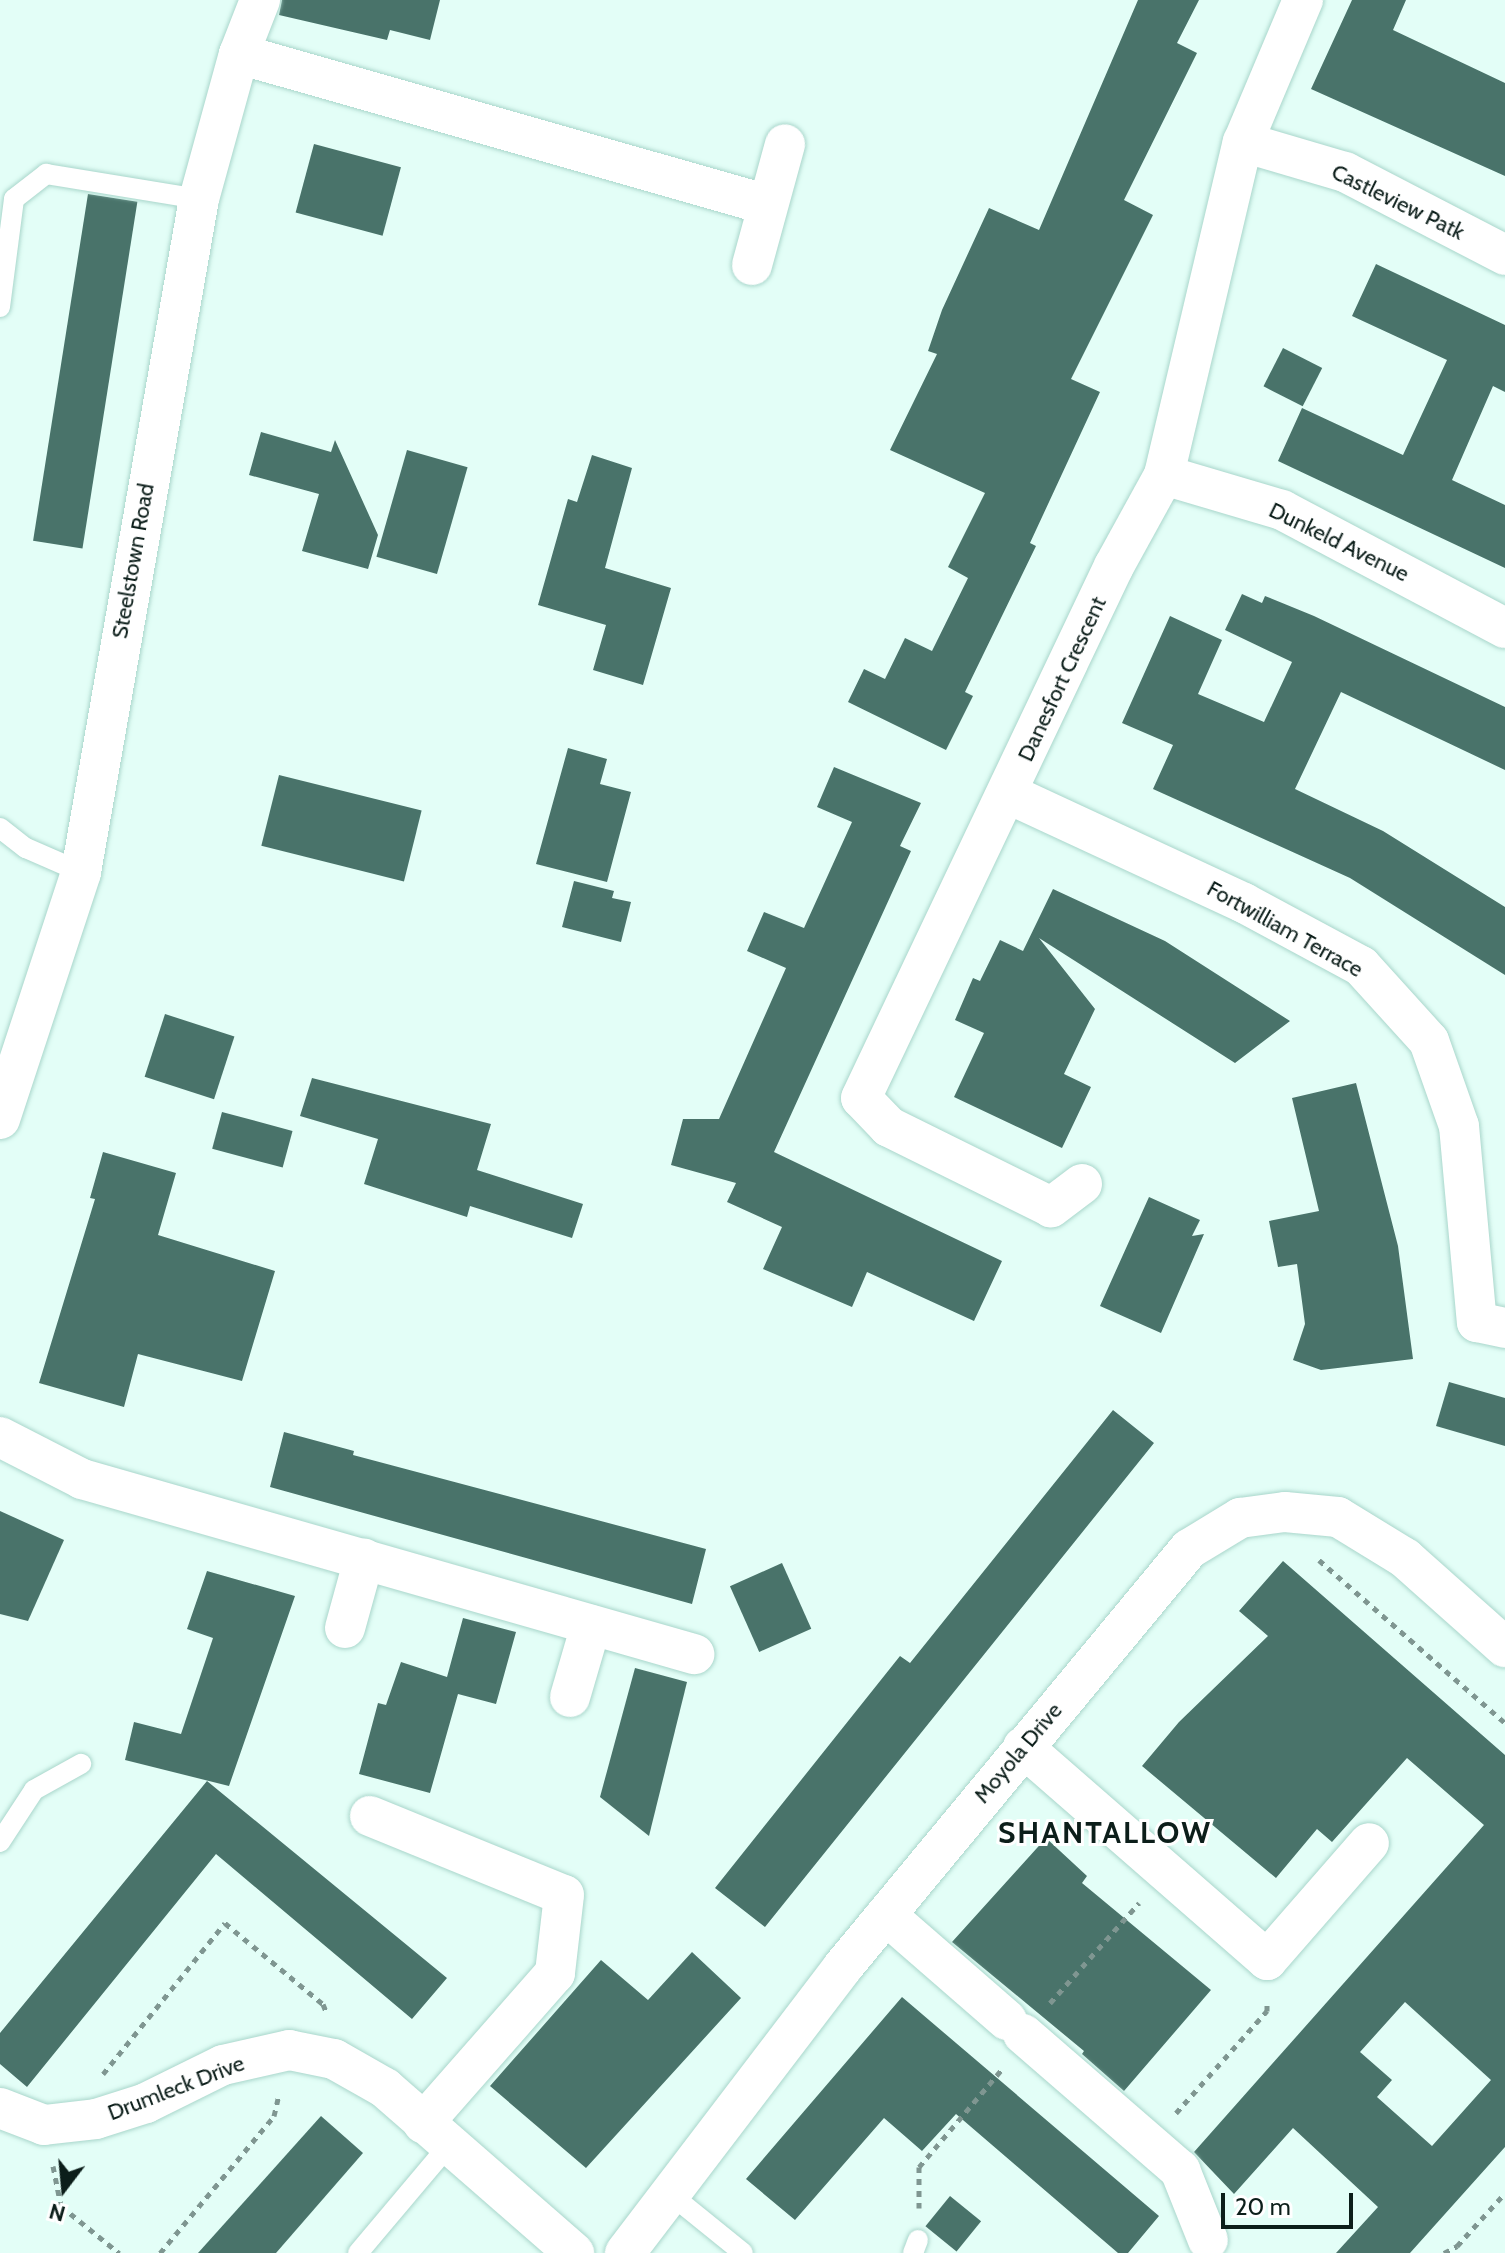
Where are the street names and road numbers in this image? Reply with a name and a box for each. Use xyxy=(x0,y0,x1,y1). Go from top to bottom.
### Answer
street label: Castleview Patk xyxy=(1327,158,1469,246)
street label: Steelstown Road xyxy=(106,481,160,641)
street label: Dunkeld Avenue xyxy=(1265,497,1413,587)
street label: Danesfort Crescent xyxy=(1012,592,1112,766)
street label: Fortwilliam Terrace xyxy=(1202,875,1368,983)
street label: Moyola Drive xyxy=(969,1698,1067,1808)
street label: Drumleck Drive xyxy=(104,2050,248,2126)

